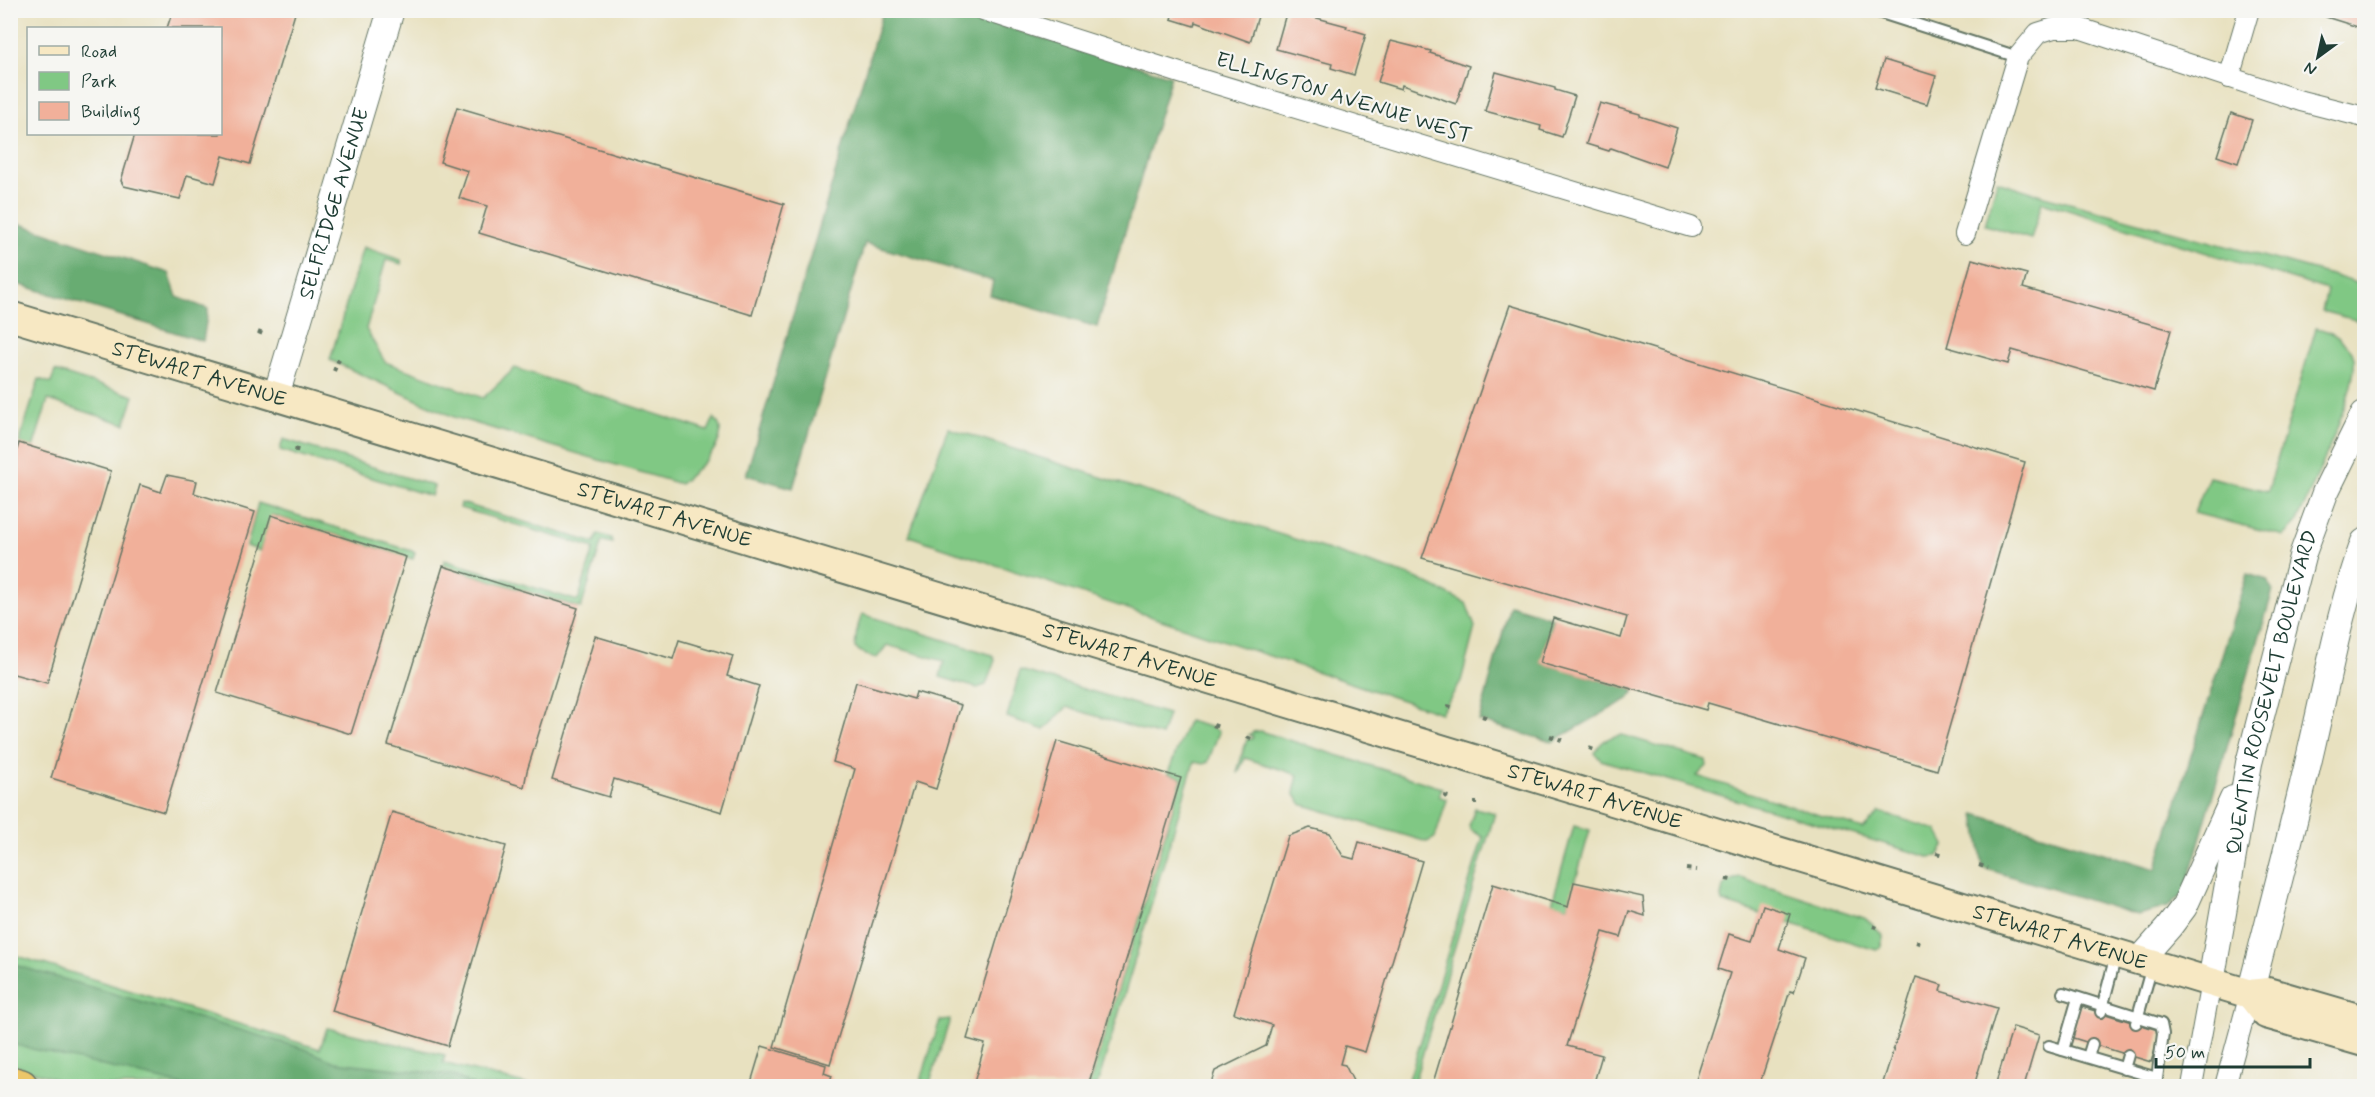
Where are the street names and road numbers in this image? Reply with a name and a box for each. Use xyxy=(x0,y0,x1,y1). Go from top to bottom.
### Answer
street label: ELLINGTON AVENUE WEST xyxy=(1212,46,1475,150)
street label: SELFRIDGE AVENUE xyxy=(293,105,376,303)
street label: STEWART AVENUE xyxy=(109,335,290,414)
street label: STEWART AVENUE xyxy=(574,475,755,555)
street label: QUENTIN ROOSEVELT BOULEVARD xyxy=(2220,526,2325,857)
street label: STEWART AVENUE xyxy=(1039,616,1220,696)
street label: STEWART AVENUE xyxy=(1504,757,1685,836)
street label: STEWART AVENUE xyxy=(1969,898,2151,977)

